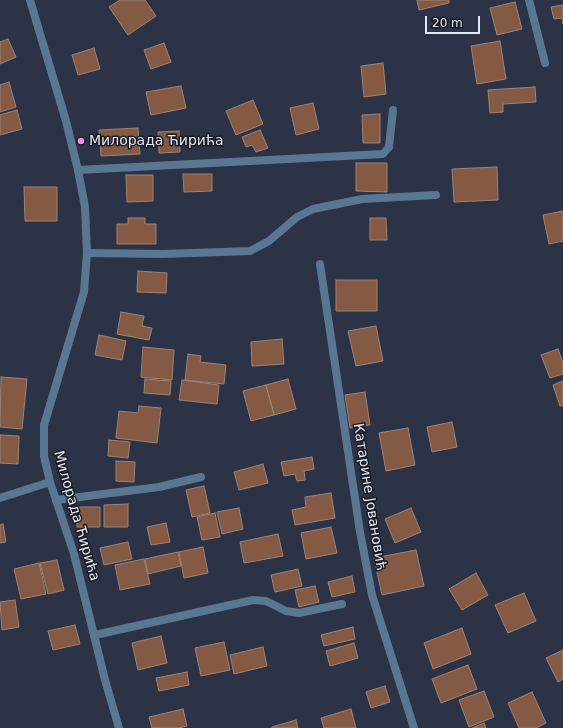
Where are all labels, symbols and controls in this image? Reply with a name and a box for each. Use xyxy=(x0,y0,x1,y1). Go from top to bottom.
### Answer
scale bar xyxy=(427,8,482,34)
text: 20 m xyxy=(432,16,463,30)
place label: Милорада Ћирића xyxy=(89,133,224,149)
marker: Милорада Ћирића xyxy=(76,136,86,146)
street label: Катарине Јовановић xyxy=(349,422,389,572)
street label: Милорада Ћирића xyxy=(49,449,103,583)

